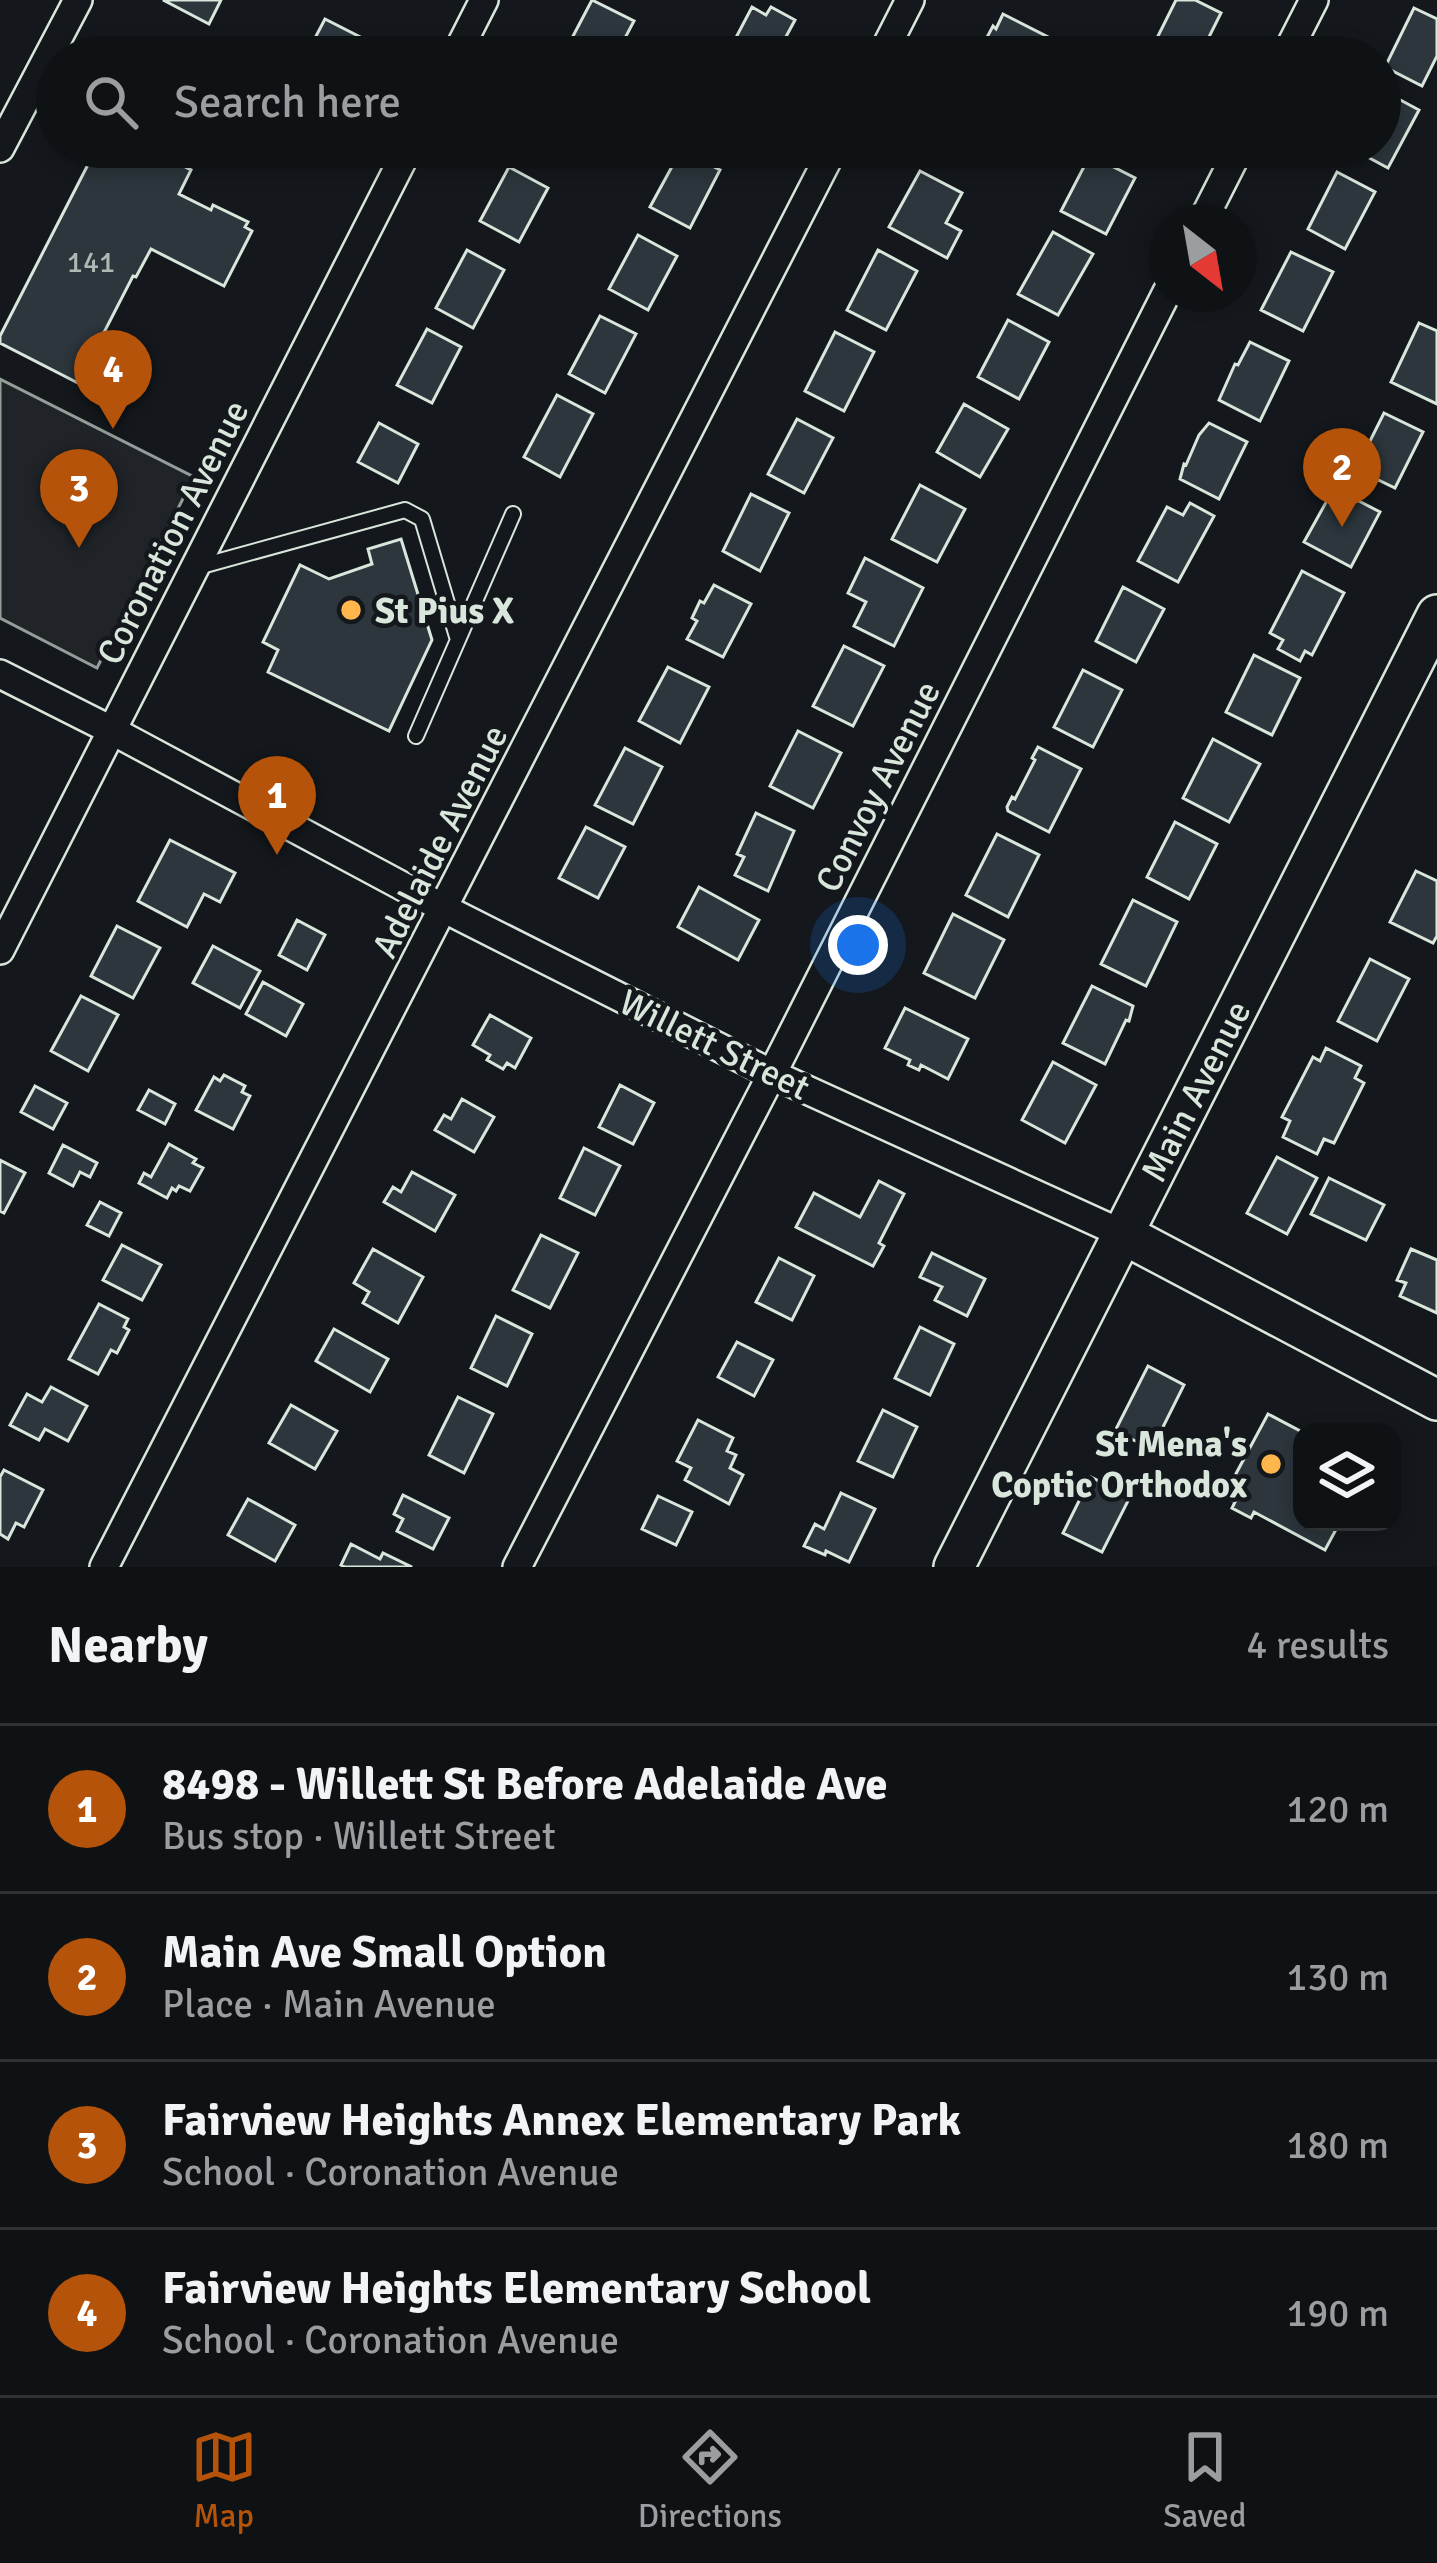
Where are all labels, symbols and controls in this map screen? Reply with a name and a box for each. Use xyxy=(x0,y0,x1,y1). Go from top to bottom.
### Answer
search box xyxy=(36,36,1401,168)
icon: search xyxy=(78,69,144,135)
text: Search here xyxy=(174,75,401,130)
north arrow xyxy=(1149,204,1257,312)
house number: 141 xyxy=(67,244,115,281)
pin: 4 xyxy=(74,330,152,429)
street label: Coronation Avenue xyxy=(87,393,259,672)
pin: 2 xyxy=(1303,428,1381,527)
pin: 3 xyxy=(40,449,118,548)
place label: St Pius X xyxy=(375,589,514,634)
marker: St Pius X xyxy=(338,597,364,623)
street label: Convoy Avenue xyxy=(806,674,951,900)
street label: Adelaide Avenue xyxy=(362,718,518,966)
pin: 1 xyxy=(238,756,316,855)
your location xyxy=(828,915,888,975)
street label: Willett Street xyxy=(612,980,817,1111)
street label: Main Avenue xyxy=(1131,994,1261,1190)
place label: St Mena's Coptic Orthodox xyxy=(991,1422,1248,1508)
map controls xyxy=(1293,1423,1401,1531)
button: layers xyxy=(1293,1423,1401,1531)
marker: St Mena's Coptic Orthodox xyxy=(1258,1451,1284,1477)
text: Nearby xyxy=(48,1614,208,1677)
text: 4 results xyxy=(1246,1621,1389,1669)
text: 8498 - Willett St Before Adelaide Ave xyxy=(162,1757,888,1812)
text: 1 xyxy=(76,1785,98,1833)
text: 120 m xyxy=(1286,1785,1389,1833)
text: Bus stop · Willett Street xyxy=(162,1812,556,1860)
text: Main Ave Small Option xyxy=(162,1925,607,1980)
text: 2 xyxy=(76,1953,98,2001)
text: 130 m xyxy=(1286,1953,1389,2001)
text: Place · Main Avenue xyxy=(162,1980,496,2028)
text: Fairview Heights Annex Elementary Park xyxy=(162,2093,961,2148)
text: 3 xyxy=(76,2121,98,2169)
text: 180 m xyxy=(1286,2121,1389,2169)
text: School · Coronation Avenue xyxy=(162,2148,619,2196)
text: Fairview Heights Elementary School xyxy=(162,2261,871,2316)
text: 4 xyxy=(76,2289,98,2337)
text: 190 m xyxy=(1286,2289,1389,2337)
text: School · Coronation Avenue xyxy=(162,2316,619,2364)
tab: Map xyxy=(191,2424,257,2537)
tab: Directions xyxy=(638,2424,782,2537)
tab: Saved xyxy=(1163,2424,1246,2537)

